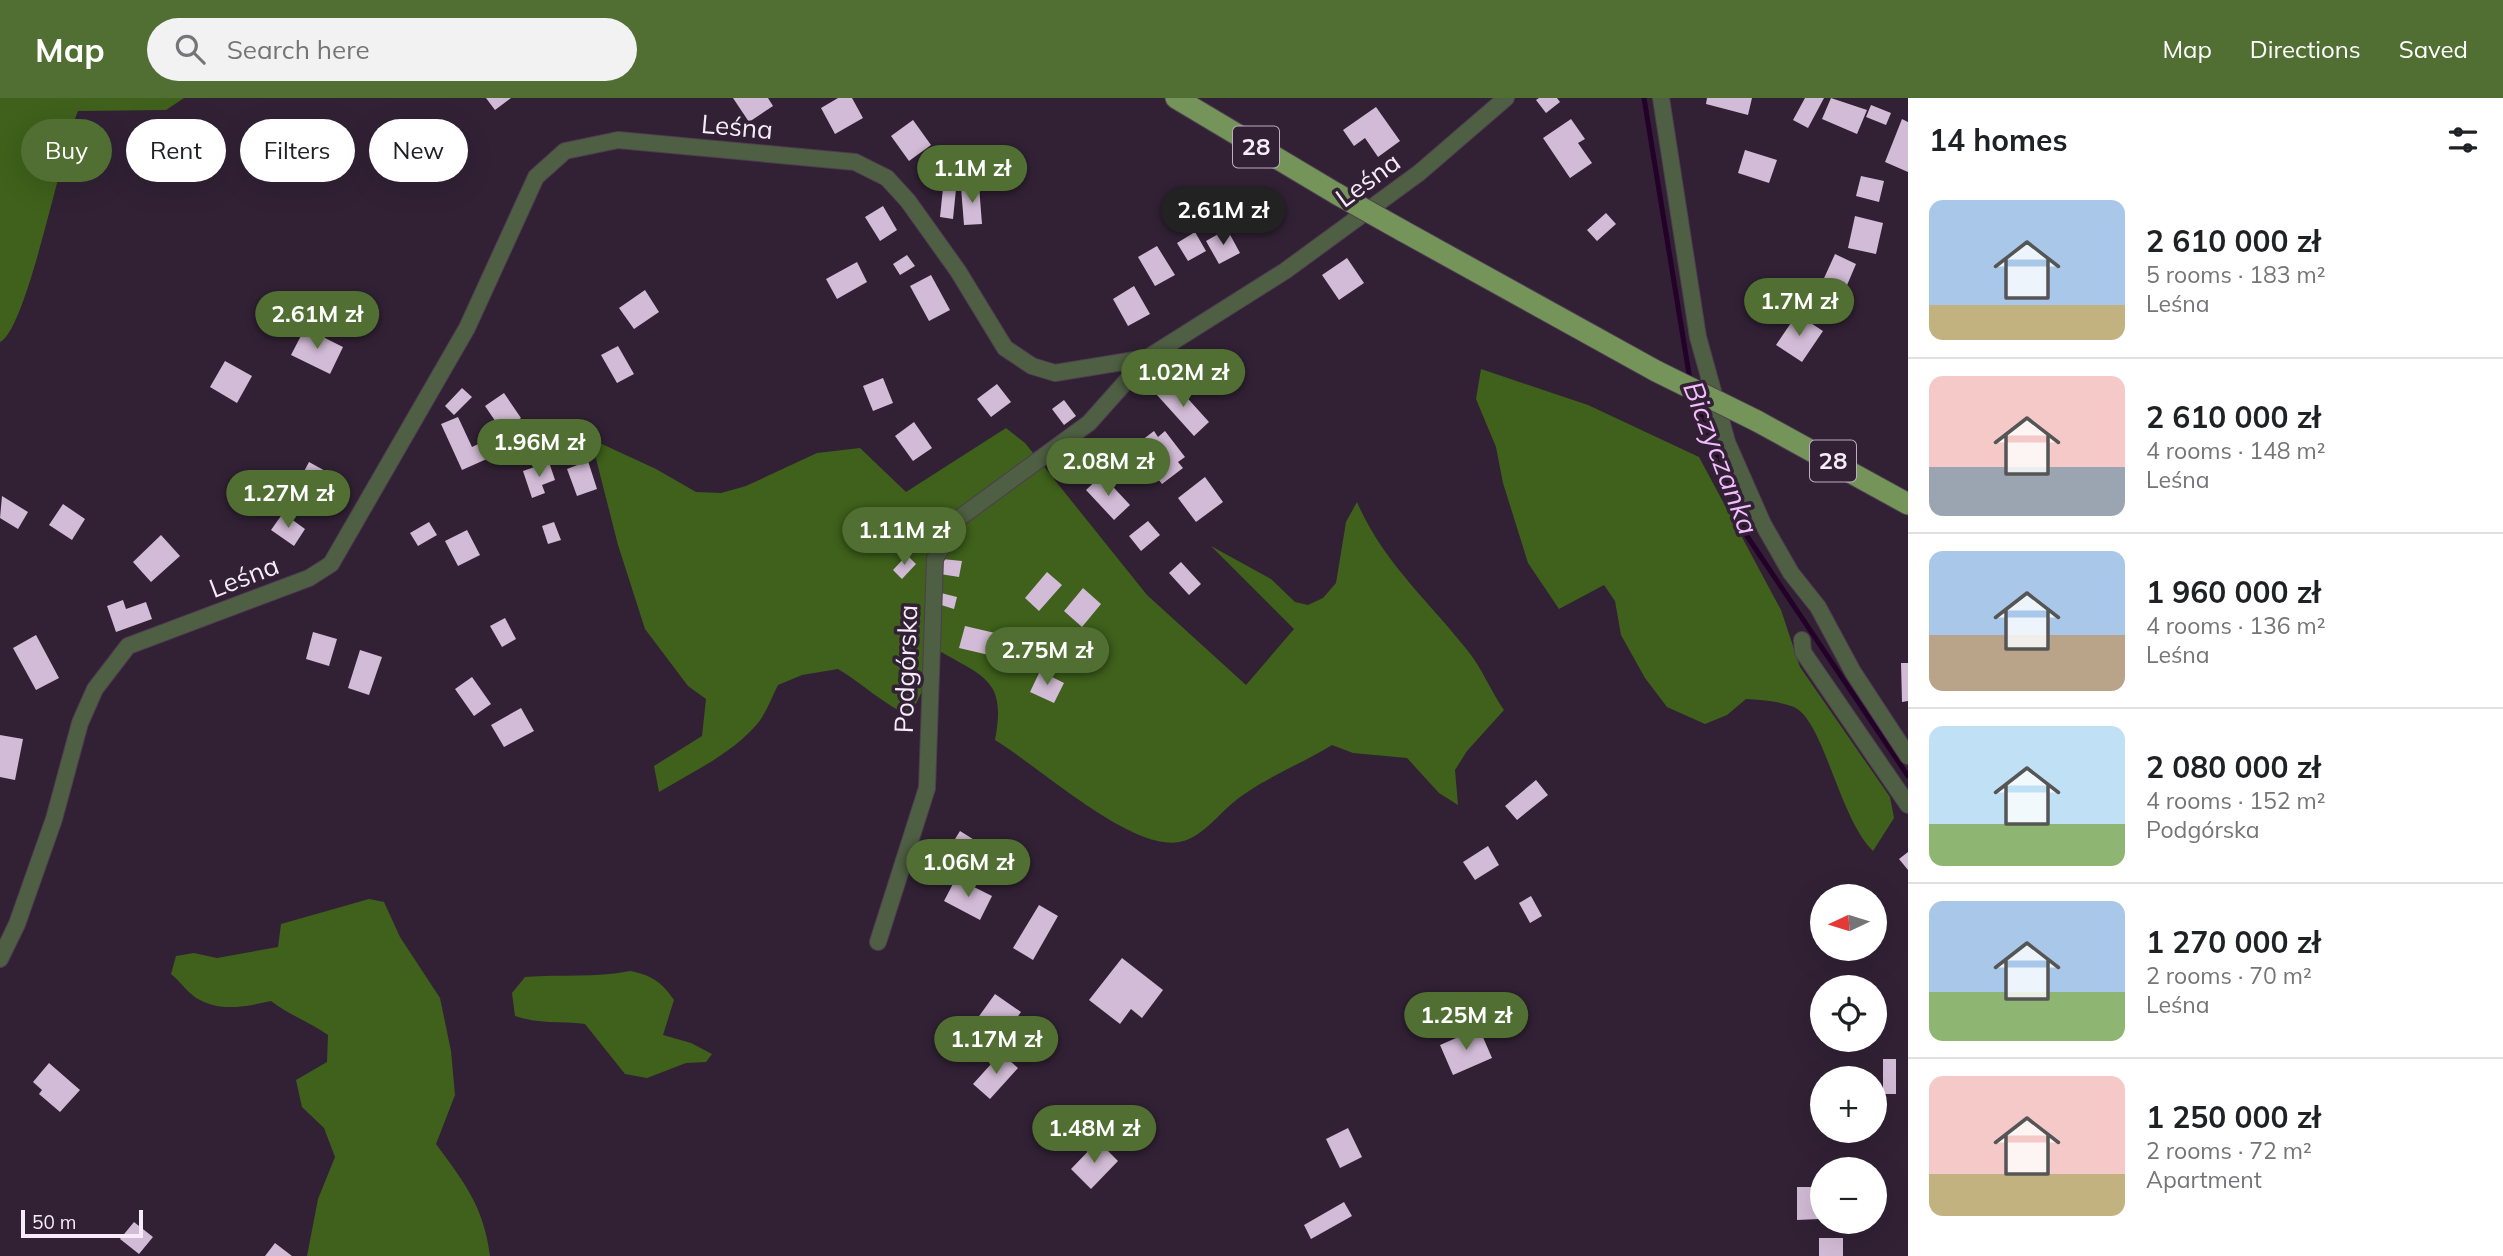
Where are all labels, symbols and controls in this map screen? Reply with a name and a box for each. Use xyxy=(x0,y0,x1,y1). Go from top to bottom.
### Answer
search box xyxy=(147,18,637,81)
text: Map xyxy=(35,29,105,70)
icon: search xyxy=(171,30,209,68)
text: Search here xyxy=(227,33,370,66)
text: Map xyxy=(2162,34,2212,64)
text: Directions xyxy=(2250,34,2361,64)
text: Saved xyxy=(2399,34,2468,64)
street label: Leśna xyxy=(700,107,774,146)
chip: Buy xyxy=(21,119,112,182)
chip: Rent xyxy=(126,119,226,182)
chip: Filters xyxy=(240,119,355,182)
chip: New xyxy=(369,119,468,182)
text: 14 homes xyxy=(1929,121,2068,159)
icon: filters xyxy=(2444,121,2482,159)
road number: 28 xyxy=(1233,126,1279,168)
street label: Leśna xyxy=(1329,145,1406,214)
pin: 1.1M zł xyxy=(907,146,1037,205)
text: 1.1M zł xyxy=(933,153,1011,182)
pin: 2.61M zł xyxy=(1151,188,1295,247)
text: 2.61M zł xyxy=(1177,195,1269,224)
text: 2 610 000 zł xyxy=(2146,222,2320,260)
icon: home xyxy=(1985,228,2069,312)
text: 5 rooms · 183 m² xyxy=(2146,260,2326,289)
pin: 1.7M zł xyxy=(1734,278,1864,338)
text: 1.7M zł xyxy=(1760,286,1838,315)
text: Leśna xyxy=(2146,289,2210,318)
pin: 2.61M zł xyxy=(245,292,389,351)
text: 2.61M zł xyxy=(271,299,363,328)
pin: 1.02M zł xyxy=(1111,350,1255,409)
text: 1.02M zł xyxy=(1137,357,1229,386)
water label: Biczyczanka xyxy=(1676,376,1767,539)
text: 2 610 000 zł xyxy=(2146,398,2320,436)
icon: home xyxy=(1985,404,2069,488)
pin: 1.96M zł xyxy=(467,420,611,479)
text: 1.96M zł xyxy=(493,427,585,456)
text: 4 rooms · 148 m² xyxy=(2146,436,2326,465)
pin: 2.08M zł xyxy=(1036,438,1180,498)
road number: 28 xyxy=(1810,440,1856,482)
text: 2.08M zł xyxy=(1062,446,1154,475)
text: Leśna xyxy=(2146,465,2210,494)
pin: 1.27M zł xyxy=(216,470,360,530)
text: 1.27M zł xyxy=(242,478,334,507)
pin: 1.11M zł xyxy=(832,508,976,567)
text: 1.11M zł xyxy=(858,515,950,544)
street label: Leśna xyxy=(204,548,283,605)
text: 1 960 000 zł xyxy=(2146,573,2320,611)
icon: home xyxy=(1985,579,2069,663)
street label: Podgórska xyxy=(887,604,924,734)
text: 4 rooms · 136 m² xyxy=(2146,611,2326,640)
pin: 2.75M zł xyxy=(975,628,1119,687)
text: 2.75M zł xyxy=(1001,635,1093,664)
text: Leśna xyxy=(2146,640,2210,669)
text: 2 080 000 zł xyxy=(2146,748,2320,786)
icon: home xyxy=(1985,754,2069,838)
text: 4 rooms · 152 m² xyxy=(2146,786,2326,815)
text: Podgórska xyxy=(2146,815,2260,844)
pin: 1.06M zł xyxy=(896,840,1040,899)
text: 1.06M zł xyxy=(922,847,1014,876)
north arrow xyxy=(1810,884,1886,961)
map controls xyxy=(1810,884,1887,1234)
text: 1 270 000 zł xyxy=(2146,923,2320,961)
icon: home xyxy=(1985,929,2069,1013)
text: 2 rooms · 70 m² xyxy=(2146,961,2312,990)
button: locate xyxy=(1810,975,1887,1052)
text: Leśna xyxy=(2146,990,2210,1019)
pin: 1.25M zł xyxy=(1394,992,1538,1052)
text: 1.25M zł xyxy=(1420,1000,1512,1029)
pin: 1.17M zł xyxy=(924,1016,1068,1076)
text: 1.17M zł xyxy=(950,1024,1042,1053)
button: + xyxy=(1810,1066,1887,1143)
text: 1 250 000 zł xyxy=(2146,1098,2320,1136)
icon: home xyxy=(1985,1104,2069,1188)
pin: 1.48M zł xyxy=(1022,1105,1166,1165)
text: 1.48M zł xyxy=(1048,1113,1140,1142)
text: 2 rooms · 72 m² xyxy=(2146,1136,2312,1165)
button: − xyxy=(1810,1157,1887,1234)
text: Apartment xyxy=(2146,1165,2262,1194)
scale bar xyxy=(21,1207,144,1239)
text: 50 m xyxy=(32,1210,76,1234)

